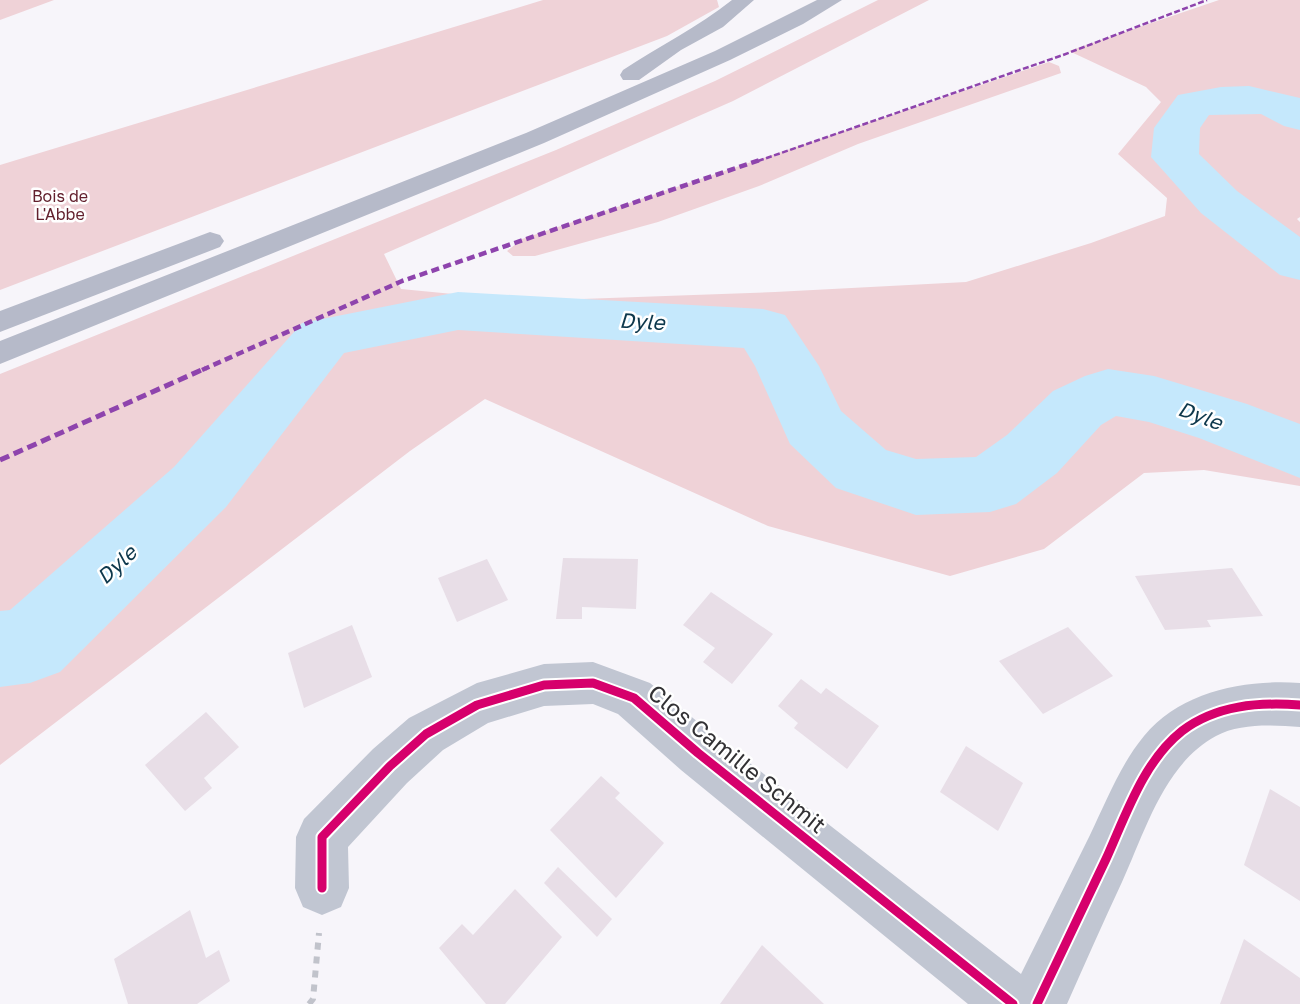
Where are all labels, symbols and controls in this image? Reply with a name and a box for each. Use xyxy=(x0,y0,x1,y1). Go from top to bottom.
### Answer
park label: Bois de L'Abbe xyxy=(32,186,88,224)
water label: Dyle xyxy=(619,307,667,335)
water label: Dyle xyxy=(1175,395,1228,436)
water label: Dyle xyxy=(91,538,143,589)
street label: Clos Camille Schmit xyxy=(643,678,832,838)

